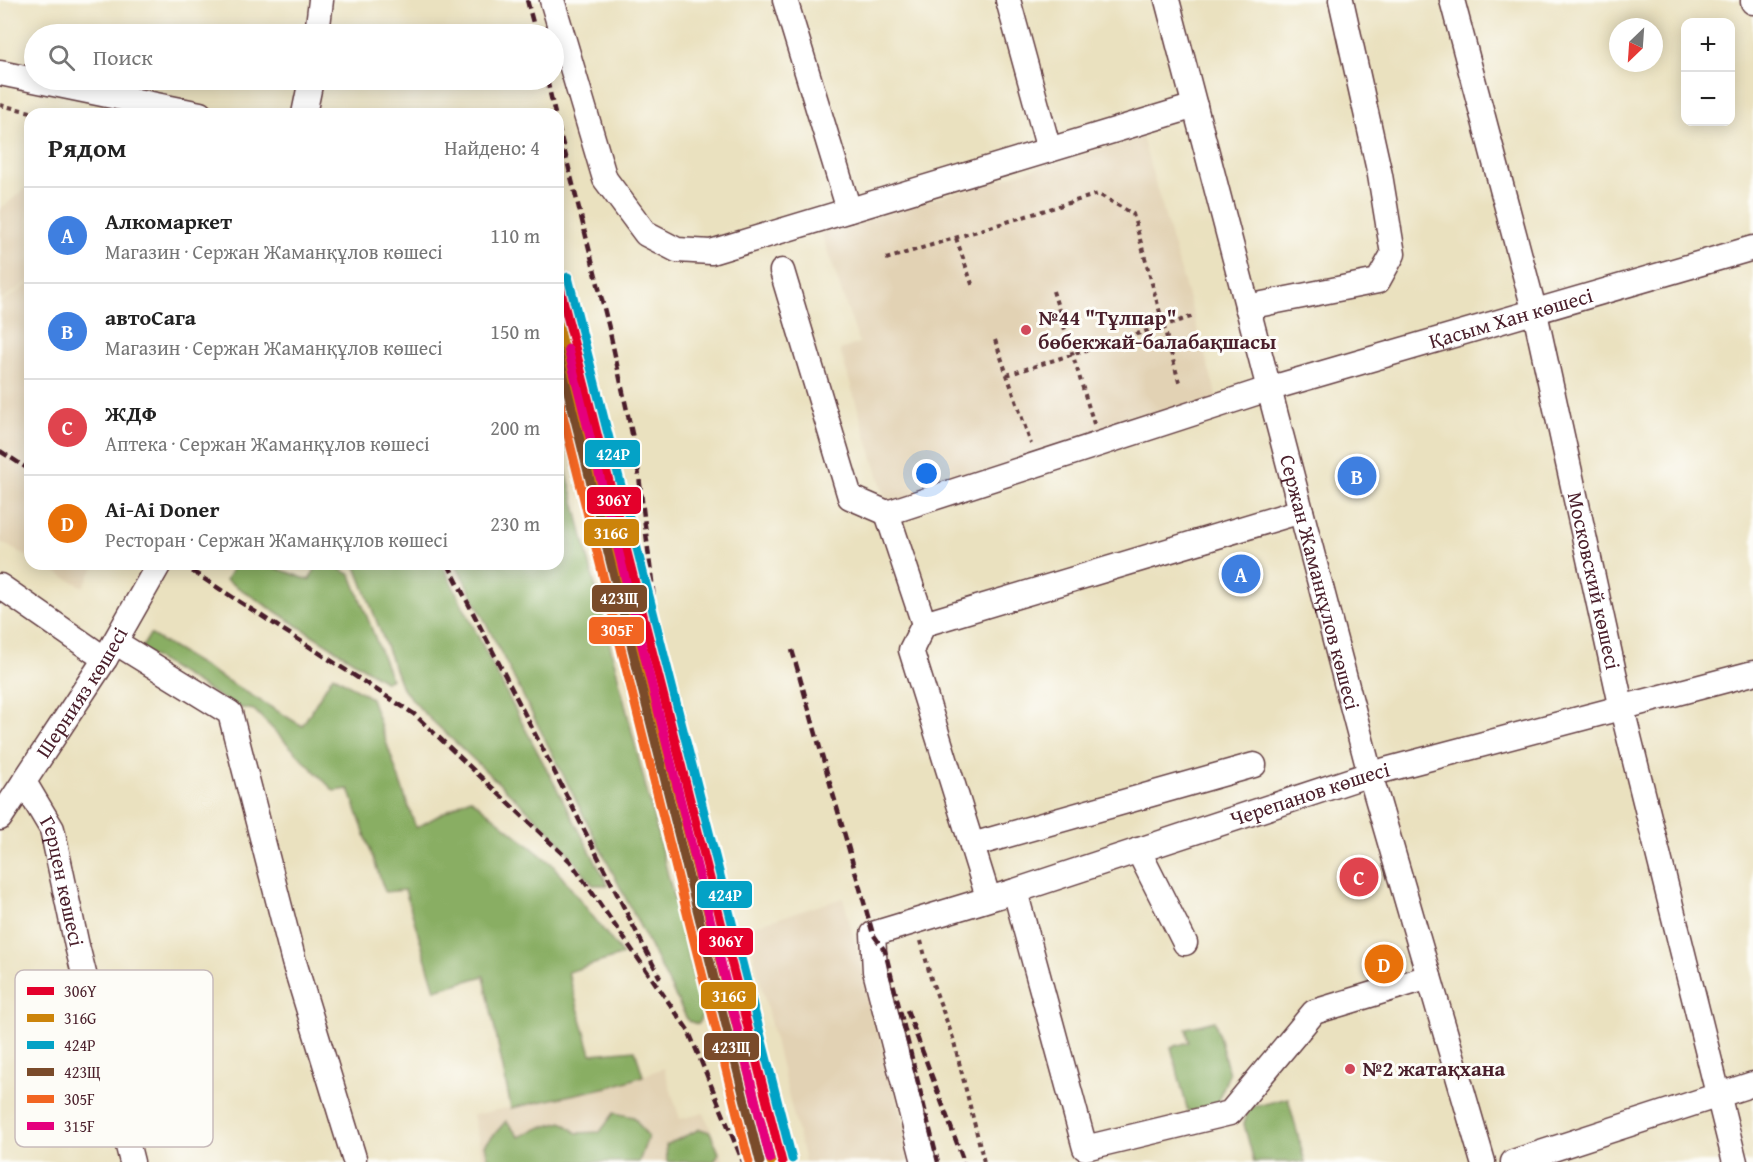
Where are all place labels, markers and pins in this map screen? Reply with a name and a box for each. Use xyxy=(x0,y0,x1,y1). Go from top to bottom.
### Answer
place label: №44 "Тұлпар" бөбекжай-балабақшасы xyxy=(1038,302,1276,357)
marker: №44 "Тұлпар" бөбекжай-балабақшасы xyxy=(1019,323,1033,337)
pin: B xyxy=(1338,454,1376,498)
pin: A xyxy=(1222,552,1260,596)
pin: C xyxy=(1340,854,1378,900)
pin: D xyxy=(1364,942,1404,986)
place label: №2 жатақхана xyxy=(1362,1053,1506,1084)
marker: №2 жатақхана xyxy=(1343,1062,1357,1076)

